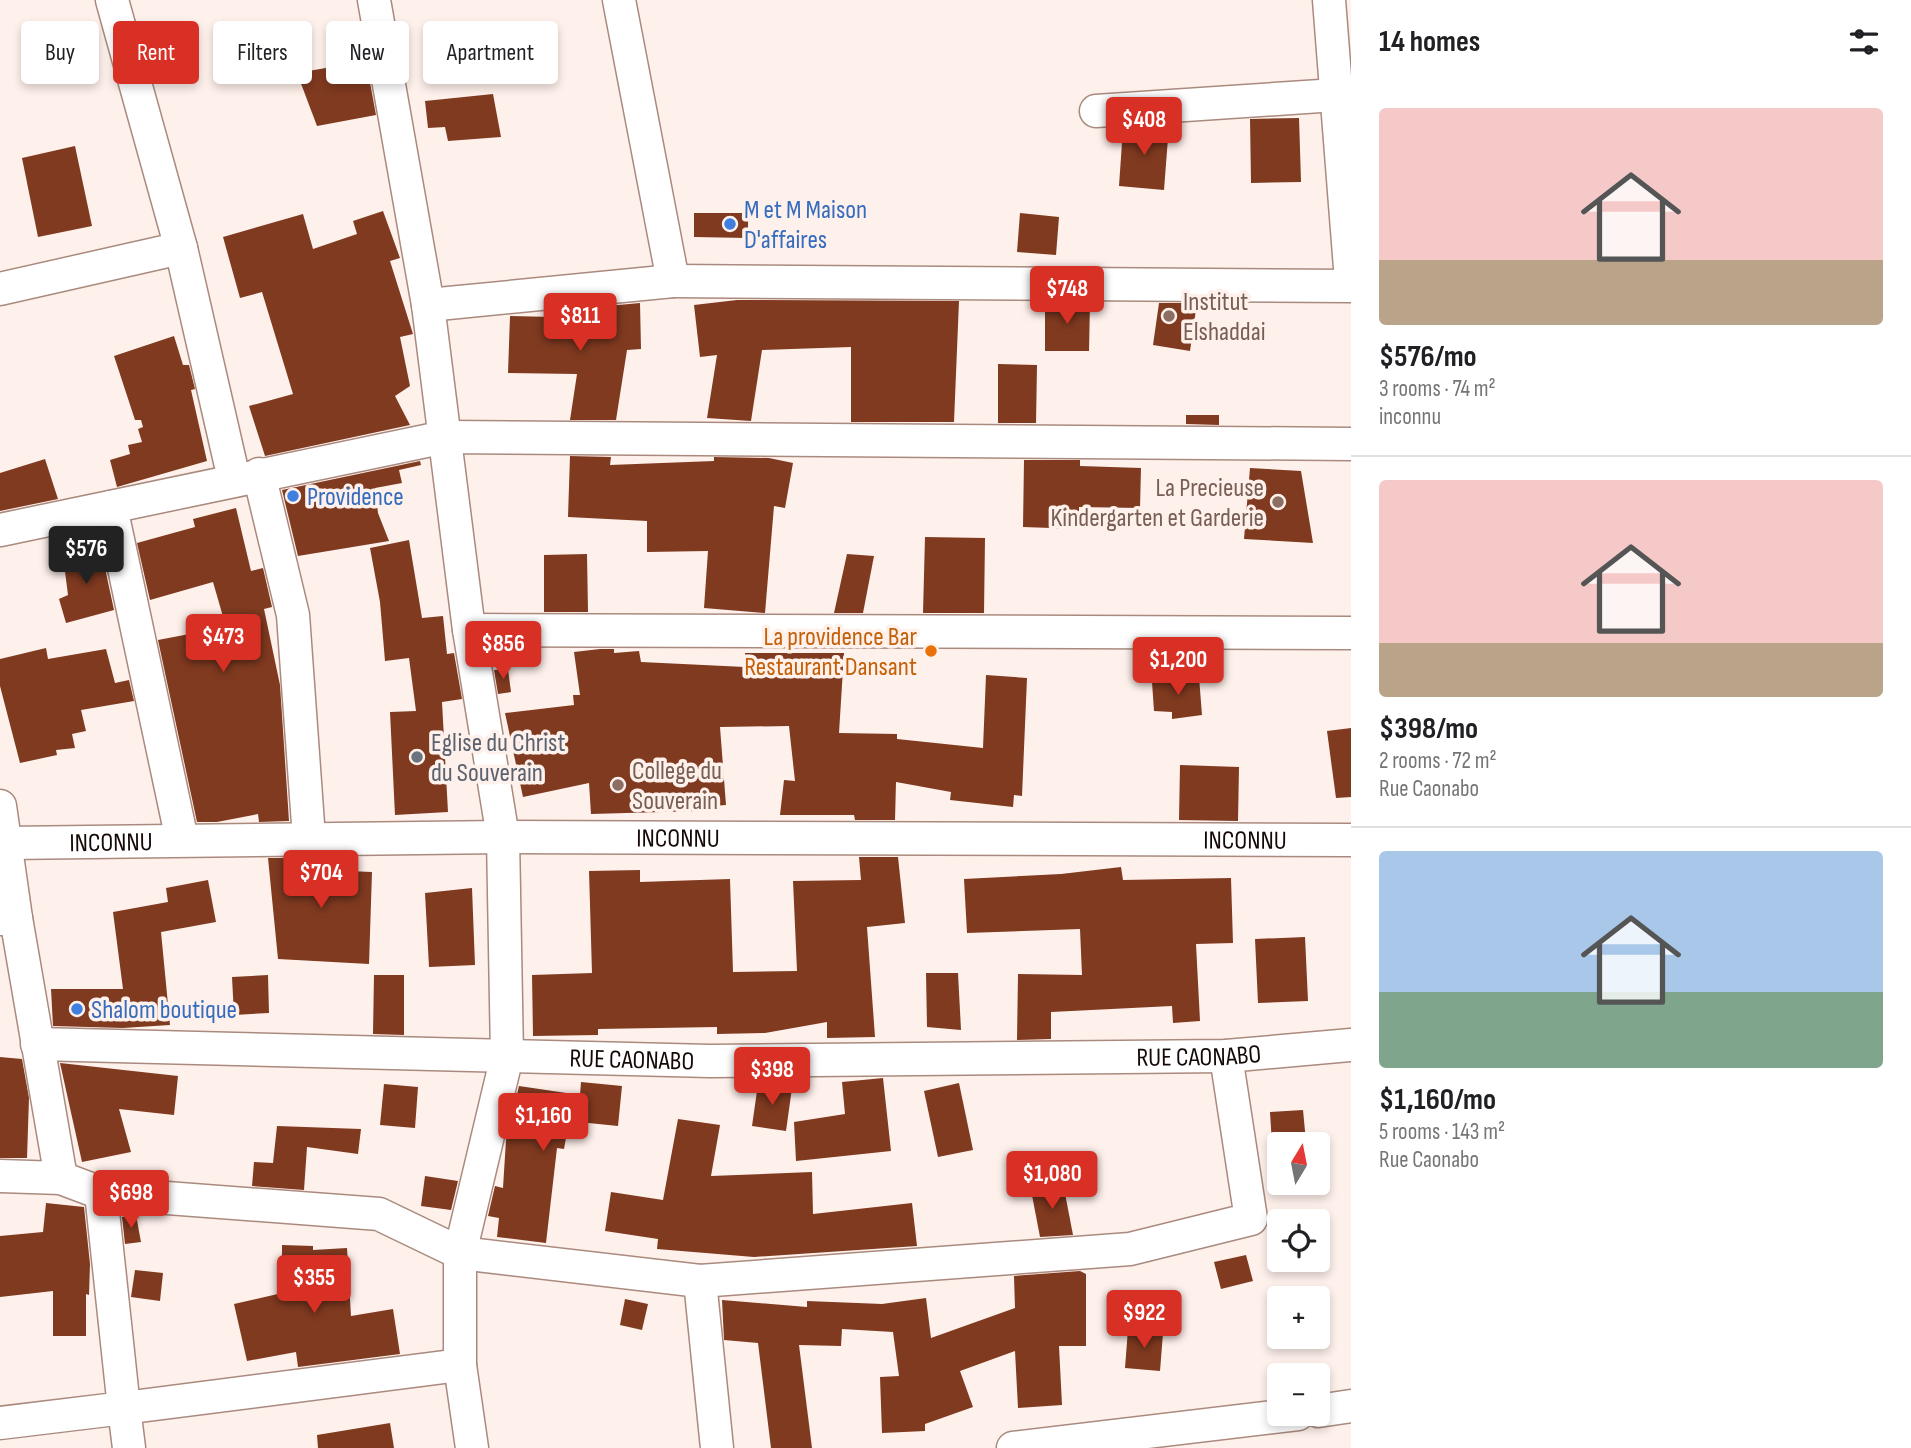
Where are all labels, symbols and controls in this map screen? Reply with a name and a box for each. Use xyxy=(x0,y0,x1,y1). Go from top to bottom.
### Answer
chip: Buy xyxy=(21,21,99,84)
chip: Rent xyxy=(113,21,199,84)
chip: Filters xyxy=(213,21,312,84)
chip: New xyxy=(326,21,409,84)
chip: Apartment xyxy=(423,21,558,84)
icon: filters xyxy=(1845,23,1883,61)
text: 14 homes xyxy=(1379,24,1480,60)
pin: $408 xyxy=(1103,97,1185,157)
text: $408 xyxy=(1122,106,1166,134)
icon: home xyxy=(1568,154,1694,280)
place label: M et M Maison D'affaires xyxy=(744,195,867,256)
marker: M et M Maison D'affaires xyxy=(722,216,738,232)
pin: $748 xyxy=(1026,266,1108,326)
text: $748 xyxy=(1046,275,1088,303)
place label: Institut Elshaddai xyxy=(1183,287,1266,348)
pin: $811 xyxy=(539,294,621,353)
text: $811 xyxy=(560,302,600,330)
marker: Institut Elshaddai xyxy=(1161,308,1177,324)
text: $576/mo xyxy=(1379,339,1477,375)
text: 3 rooms · 74 m² xyxy=(1379,375,1496,403)
text: inconnu xyxy=(1379,403,1441,431)
place label: La Precieuse Kindergarten et Garderie xyxy=(1051,473,1264,534)
place label: Providence xyxy=(307,482,404,513)
marker: Providence xyxy=(285,488,301,504)
marker: La Precieuse Kindergarten et Garderie xyxy=(1270,494,1286,510)
pin: $576 xyxy=(45,526,127,586)
icon: home xyxy=(1568,526,1694,652)
text: $576 xyxy=(65,535,107,563)
pin: $473 xyxy=(182,614,264,674)
pin: $856 xyxy=(462,622,544,681)
place label: La providence Bar Restaurant Dansant xyxy=(744,622,918,683)
text: $473 xyxy=(202,623,244,651)
text: $856 xyxy=(481,630,525,658)
pin: $1,200 xyxy=(1121,638,1235,697)
marker: La providence Bar Restaurant Dansant xyxy=(923,643,939,659)
text: $1,200 xyxy=(1149,646,1207,674)
text: $398/mo xyxy=(1379,711,1478,747)
place label: Eglise du Christ du Souverain xyxy=(431,728,565,789)
text: 2 rooms · 72 m² xyxy=(1379,747,1497,775)
marker: Eglise du Christ du Souverain xyxy=(409,749,425,765)
place label: College du Souverain xyxy=(632,756,722,817)
text: Rue Caonabo xyxy=(1379,775,1479,803)
marker: College du Souverain xyxy=(610,777,626,793)
street label: INCONNU xyxy=(636,823,720,855)
street label: INCONNU xyxy=(1203,825,1287,857)
street label: INCONNU xyxy=(69,827,153,859)
pin: $704 xyxy=(280,850,362,910)
text: $704 xyxy=(299,859,343,887)
icon: home xyxy=(1568,897,1694,1023)
place label: Shalom boutique xyxy=(91,995,237,1026)
marker: Shalom boutique xyxy=(69,1001,85,1017)
street label: RUE CAONABO xyxy=(1136,1039,1263,1074)
street label: RUE CAONABO xyxy=(569,1043,695,1078)
pin: $398 xyxy=(731,1048,813,1107)
text: $398 xyxy=(750,1056,794,1084)
text: $1,160/mo xyxy=(1379,1082,1496,1118)
pin: $1,160 xyxy=(486,1094,600,1153)
text: $1,160 xyxy=(514,1102,572,1130)
text: 5 rooms · 143 m² xyxy=(1379,1118,1505,1146)
north arrow xyxy=(1267,1132,1330,1195)
map controls xyxy=(1267,1132,1330,1426)
text: Rue Caonabo xyxy=(1379,1146,1479,1174)
pin: $1,080 xyxy=(995,1152,1109,1211)
text: $1,080 xyxy=(1022,1160,1082,1188)
pin: $698 xyxy=(90,1170,172,1230)
text: $698 xyxy=(109,1179,153,1207)
button: locate xyxy=(1267,1209,1330,1272)
pin: $355 xyxy=(273,1256,355,1315)
text: $355 xyxy=(293,1264,335,1292)
button: + xyxy=(1267,1286,1330,1349)
pin: $922 xyxy=(1103,1290,1185,1350)
text: $922 xyxy=(1123,1299,1165,1327)
button: − xyxy=(1267,1363,1330,1426)

